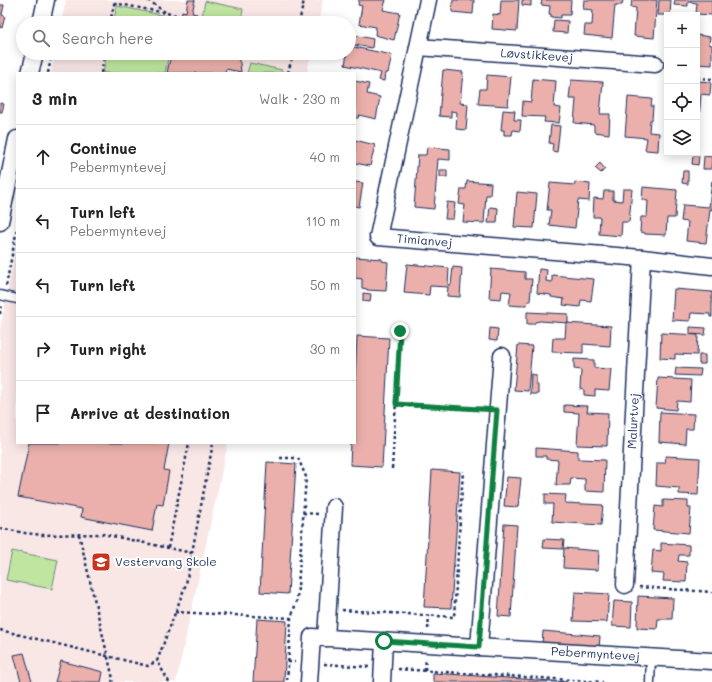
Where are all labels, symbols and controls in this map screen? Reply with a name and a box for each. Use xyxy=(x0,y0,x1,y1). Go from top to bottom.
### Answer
map controls xyxy=(664,12,700,156)
button: + xyxy=(664,12,700,48)
search box xyxy=(16,16,356,60)
icon: search xyxy=(30,27,52,49)
text: Search here xyxy=(62,28,153,48)
street label: Løvstikkevej xyxy=(500,44,574,65)
button: − xyxy=(664,48,700,84)
button: locate xyxy=(664,84,700,120)
text: 3 min xyxy=(32,87,77,109)
text: Walk · 230 m xyxy=(259,90,340,107)
button: layers xyxy=(664,120,700,156)
text: Continue xyxy=(70,138,137,158)
icon: ahead xyxy=(32,146,54,168)
text: 40 m xyxy=(310,148,340,165)
text: Pebermyntevej xyxy=(70,158,166,175)
text: Turn left xyxy=(70,202,135,222)
icon: left xyxy=(32,210,54,232)
text: 110 m xyxy=(306,212,340,229)
text: Pebermyntevej xyxy=(70,222,166,239)
street label: Timianvej xyxy=(396,230,453,250)
icon: left xyxy=(32,274,54,296)
text: Turn left xyxy=(70,275,135,295)
text: 50 m xyxy=(310,276,340,293)
route end xyxy=(391,322,409,340)
icon: right xyxy=(32,338,54,360)
text: Turn right xyxy=(70,339,147,359)
text: 30 m xyxy=(310,340,340,357)
street label: Malurtvej xyxy=(623,393,642,449)
icon: arrive xyxy=(32,402,54,424)
text: Arrive at destination xyxy=(70,403,230,423)
school or university icon: Vestervang Skole xyxy=(90,551,112,573)
place label: Vestervang Skole xyxy=(115,553,217,569)
route start xyxy=(375,632,393,650)
street label: Pebermyntevej xyxy=(551,642,640,664)

